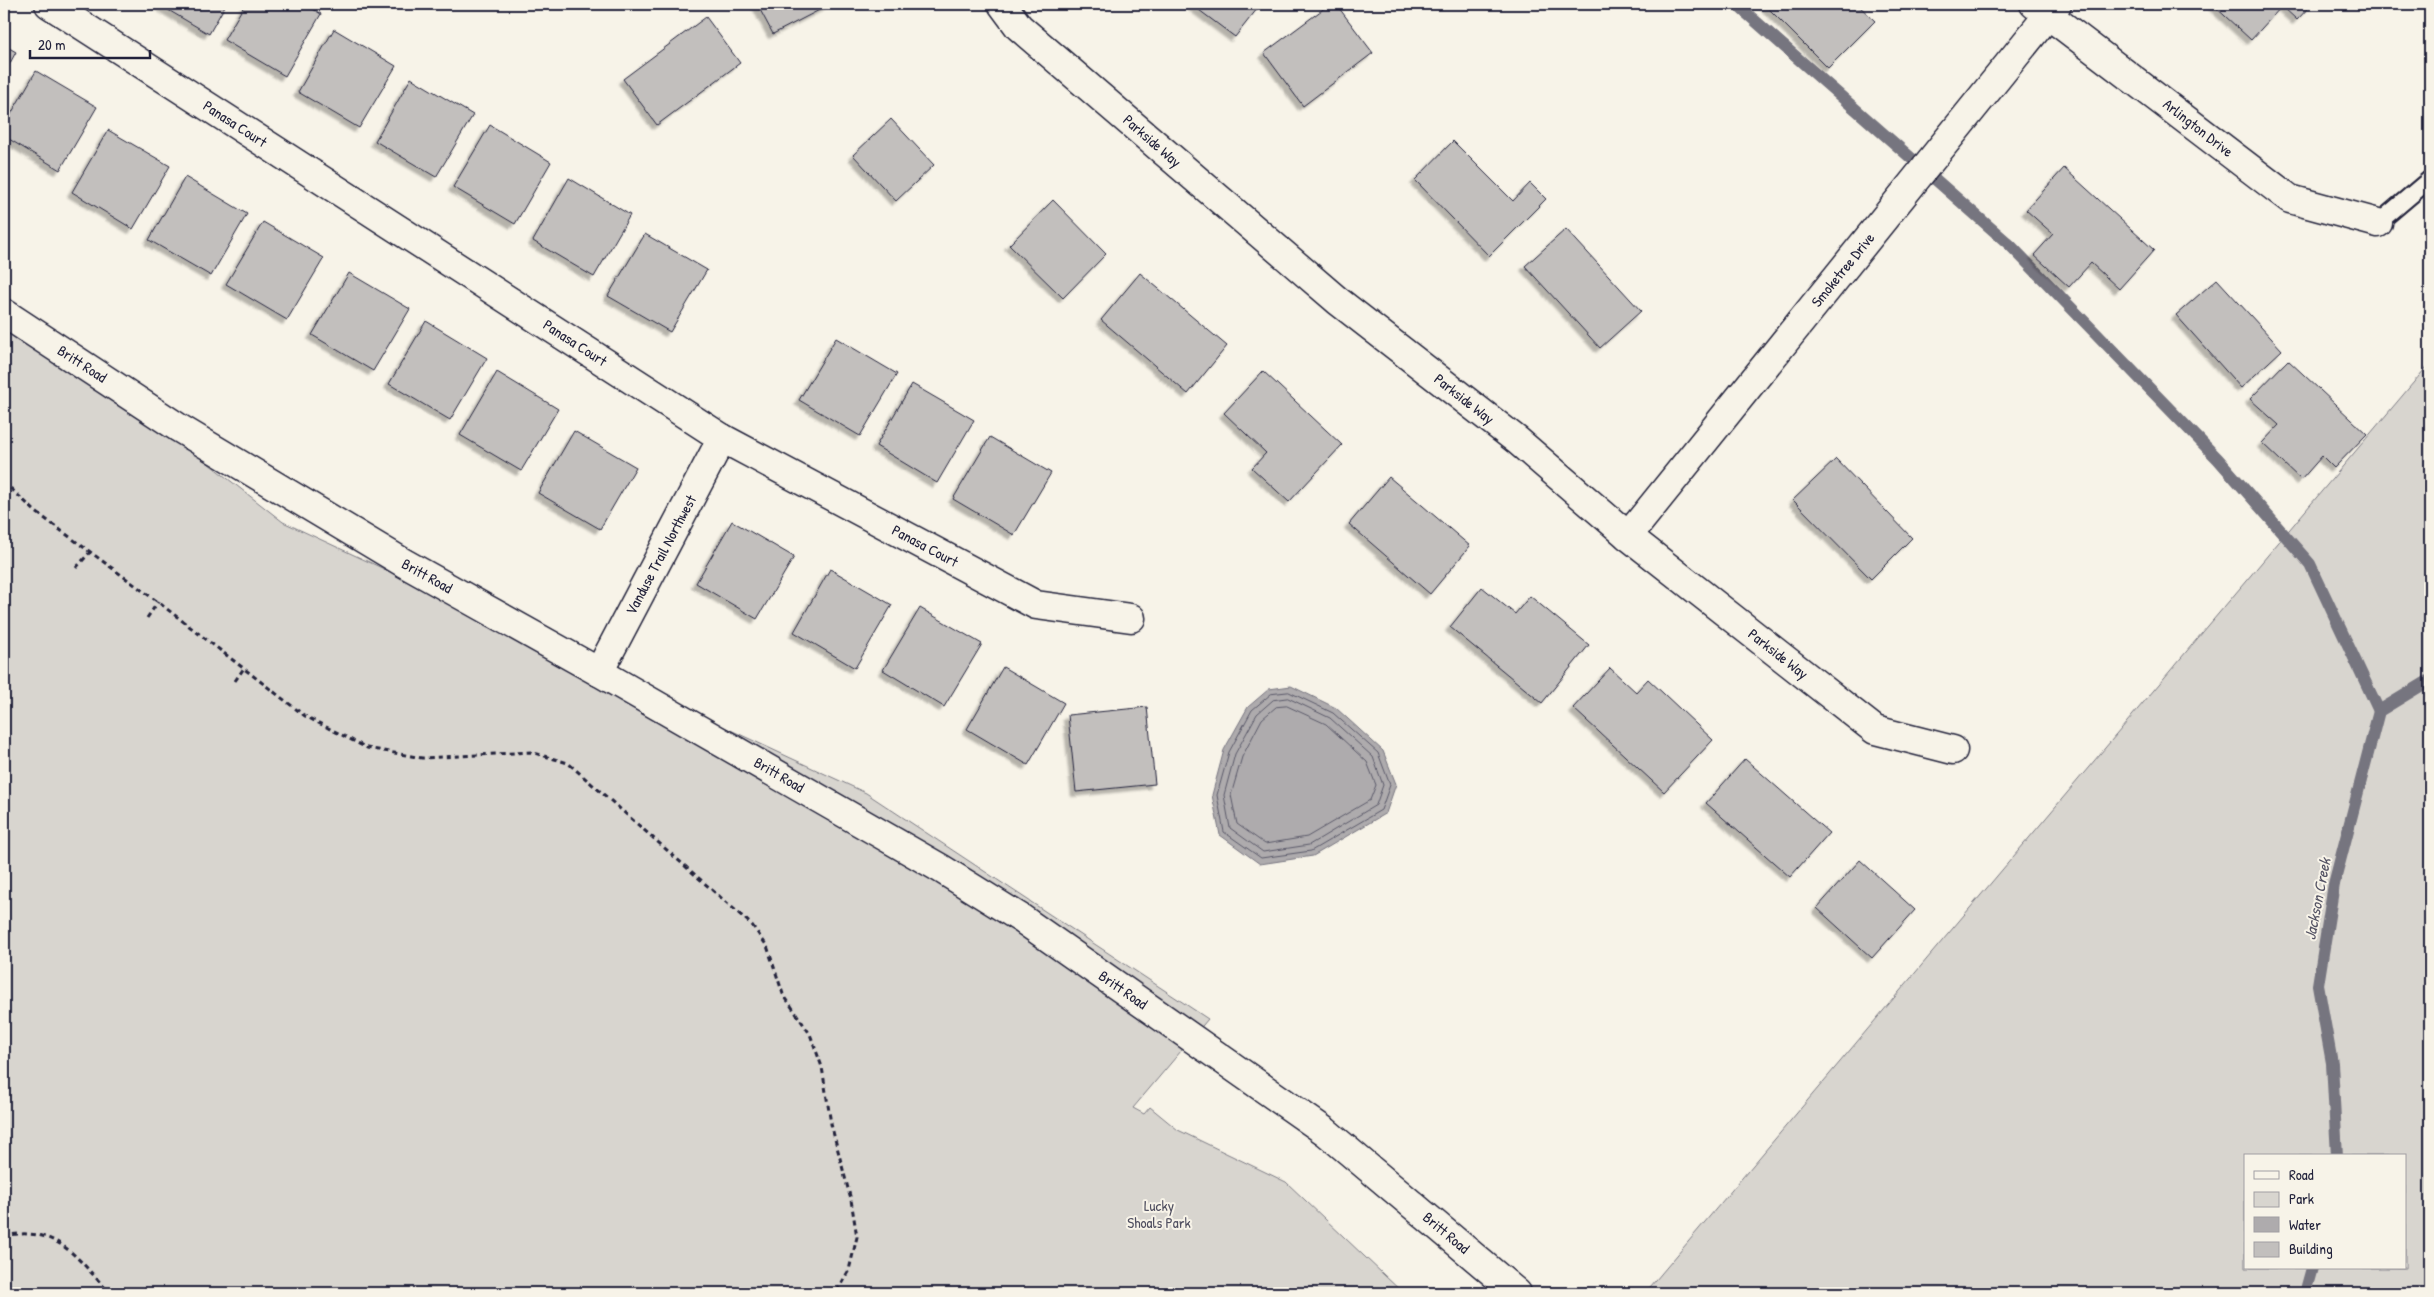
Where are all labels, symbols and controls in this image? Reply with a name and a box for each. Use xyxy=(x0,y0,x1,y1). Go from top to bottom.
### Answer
scale bar xyxy=(30,28,150,60)
text: 20 m xyxy=(38,34,65,55)
street label: Arlington Drive xyxy=(2159,94,2238,162)
street label: Panasa Court xyxy=(199,95,272,152)
street label: Parkside Way xyxy=(1119,109,1186,172)
street label: Smoketree Drive xyxy=(1806,228,1879,311)
street label: Panasa Court xyxy=(539,314,612,371)
street label: Britt Road xyxy=(53,340,111,387)
street label: Parkside Way xyxy=(1430,368,1499,429)
street label: Vanduse Trail Northwest xyxy=(620,491,701,618)
street label: Panasa Court xyxy=(888,519,963,572)
street label: Britt Road xyxy=(398,553,457,598)
street label: Parkside Way xyxy=(1744,623,1813,684)
street label: Britt Road xyxy=(750,752,808,798)
water label: Jackson Creek xyxy=(2298,855,2336,942)
street label: Britt Road xyxy=(1095,965,1152,1014)
legend xyxy=(2244,1154,2406,1270)
text: Road xyxy=(2289,1164,2314,1185)
text: Park xyxy=(2289,1188,2314,1209)
park label: Lucky Shoals Park xyxy=(1127,1195,1191,1233)
street label: Britt Road xyxy=(1418,1207,1474,1258)
text: Water xyxy=(2289,1214,2321,1235)
text: Building xyxy=(2289,1238,2333,1259)

